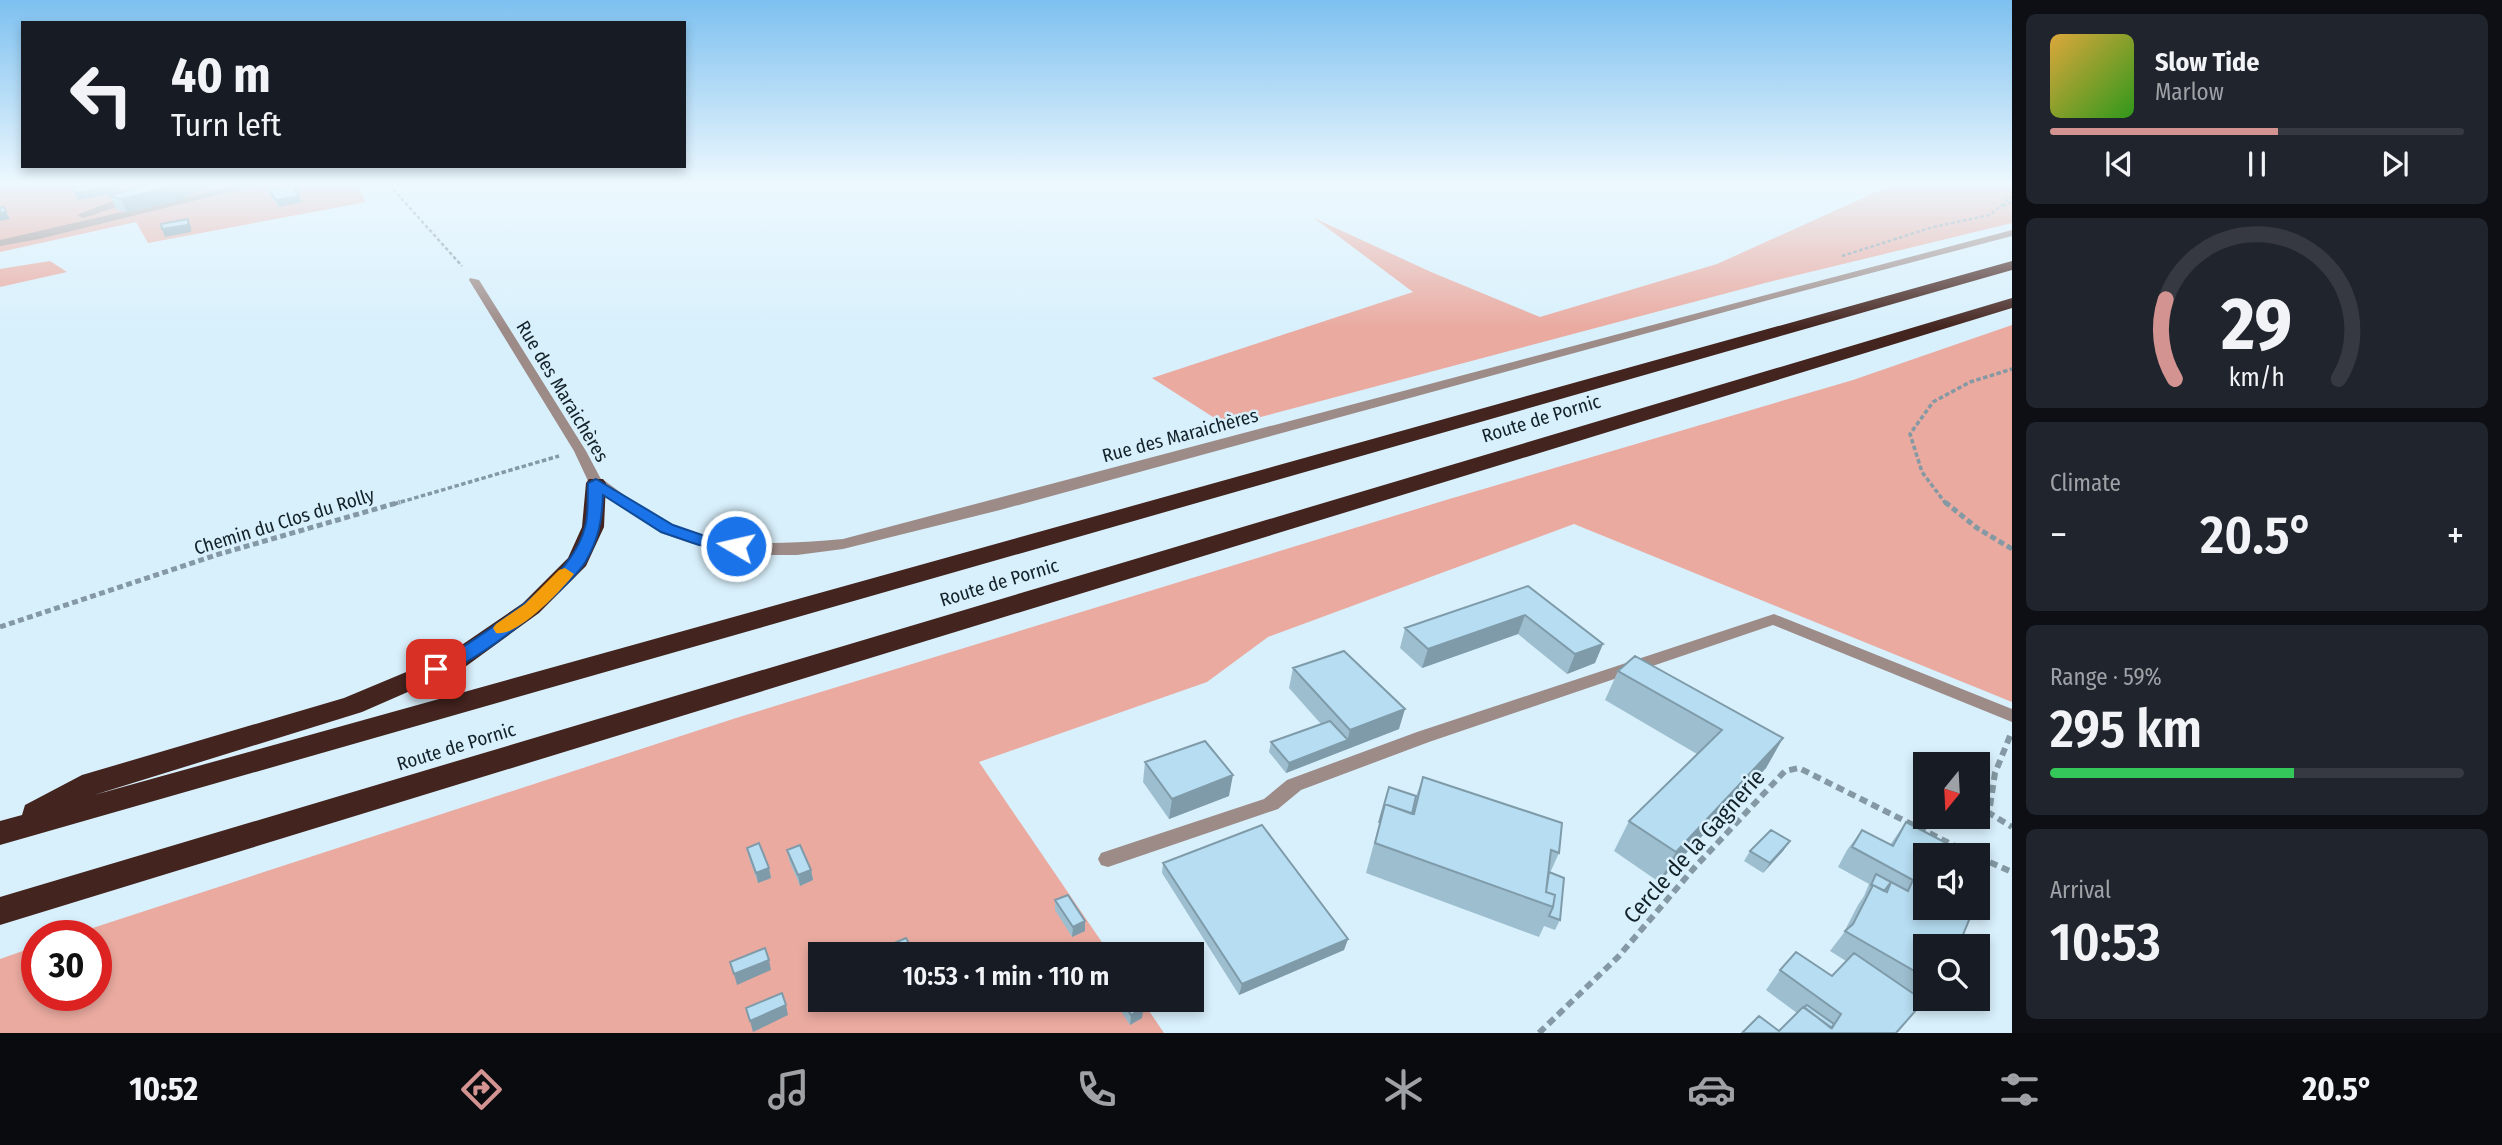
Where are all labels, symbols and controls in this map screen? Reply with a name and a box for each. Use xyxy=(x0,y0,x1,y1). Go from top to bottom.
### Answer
text: 40 m xyxy=(171,46,271,105)
text: Slow Tide xyxy=(2155,47,2259,78)
icon: left xyxy=(56,49,147,140)
text: Marlow xyxy=(2155,78,2224,106)
text: Turn left xyxy=(171,106,281,144)
icon: previous xyxy=(2100,145,2138,183)
icon: pause xyxy=(2238,145,2276,183)
icon: next xyxy=(2376,145,2414,183)
text: 29 xyxy=(2221,281,2292,368)
street label: Rue des Maraichères xyxy=(511,317,614,466)
text: km/h xyxy=(2229,362,2285,392)
street label: Route de Pornic xyxy=(1479,390,1603,447)
street label: Rue des Maraichères xyxy=(1100,404,1261,467)
text: Climate xyxy=(2050,469,2121,497)
street label: Chemin du Clos du Rolly xyxy=(191,483,378,560)
text: 20.5° xyxy=(2200,504,2314,567)
position arrow xyxy=(699,509,773,583)
text: − xyxy=(2050,512,2067,558)
text: + xyxy=(2447,512,2464,558)
street label: Route de Pornic xyxy=(937,554,1061,611)
pin xyxy=(406,639,466,699)
icon: arrive xyxy=(417,650,455,688)
text: Range · 59% xyxy=(2050,663,2162,691)
text: 295 km xyxy=(2050,698,2202,761)
street label: Route de Pornic xyxy=(394,718,518,775)
north arrow xyxy=(1913,752,1990,830)
map controls xyxy=(1913,752,1990,1011)
street label: Cercle de la Gagnerie xyxy=(1617,763,1771,929)
button: sound xyxy=(1913,843,1990,920)
text: Arrival xyxy=(2050,876,2111,904)
text: 10:53 xyxy=(2050,911,2161,974)
speed limit sign: 30 xyxy=(21,920,112,1011)
button: search xyxy=(1913,934,1990,1011)
text: 10:53 · 1 min · 110 m xyxy=(903,961,1109,992)
icon: directions xyxy=(457,1065,506,1114)
icon: music xyxy=(764,1065,813,1114)
icon: phone xyxy=(1072,1065,1121,1114)
icon: climate xyxy=(1379,1065,1428,1114)
icon: car xyxy=(1687,1065,1736,1114)
icon: filters xyxy=(1995,1065,2044,1114)
text: 10:52 xyxy=(129,1070,198,1108)
text: 20.5° xyxy=(2302,1070,2373,1108)

